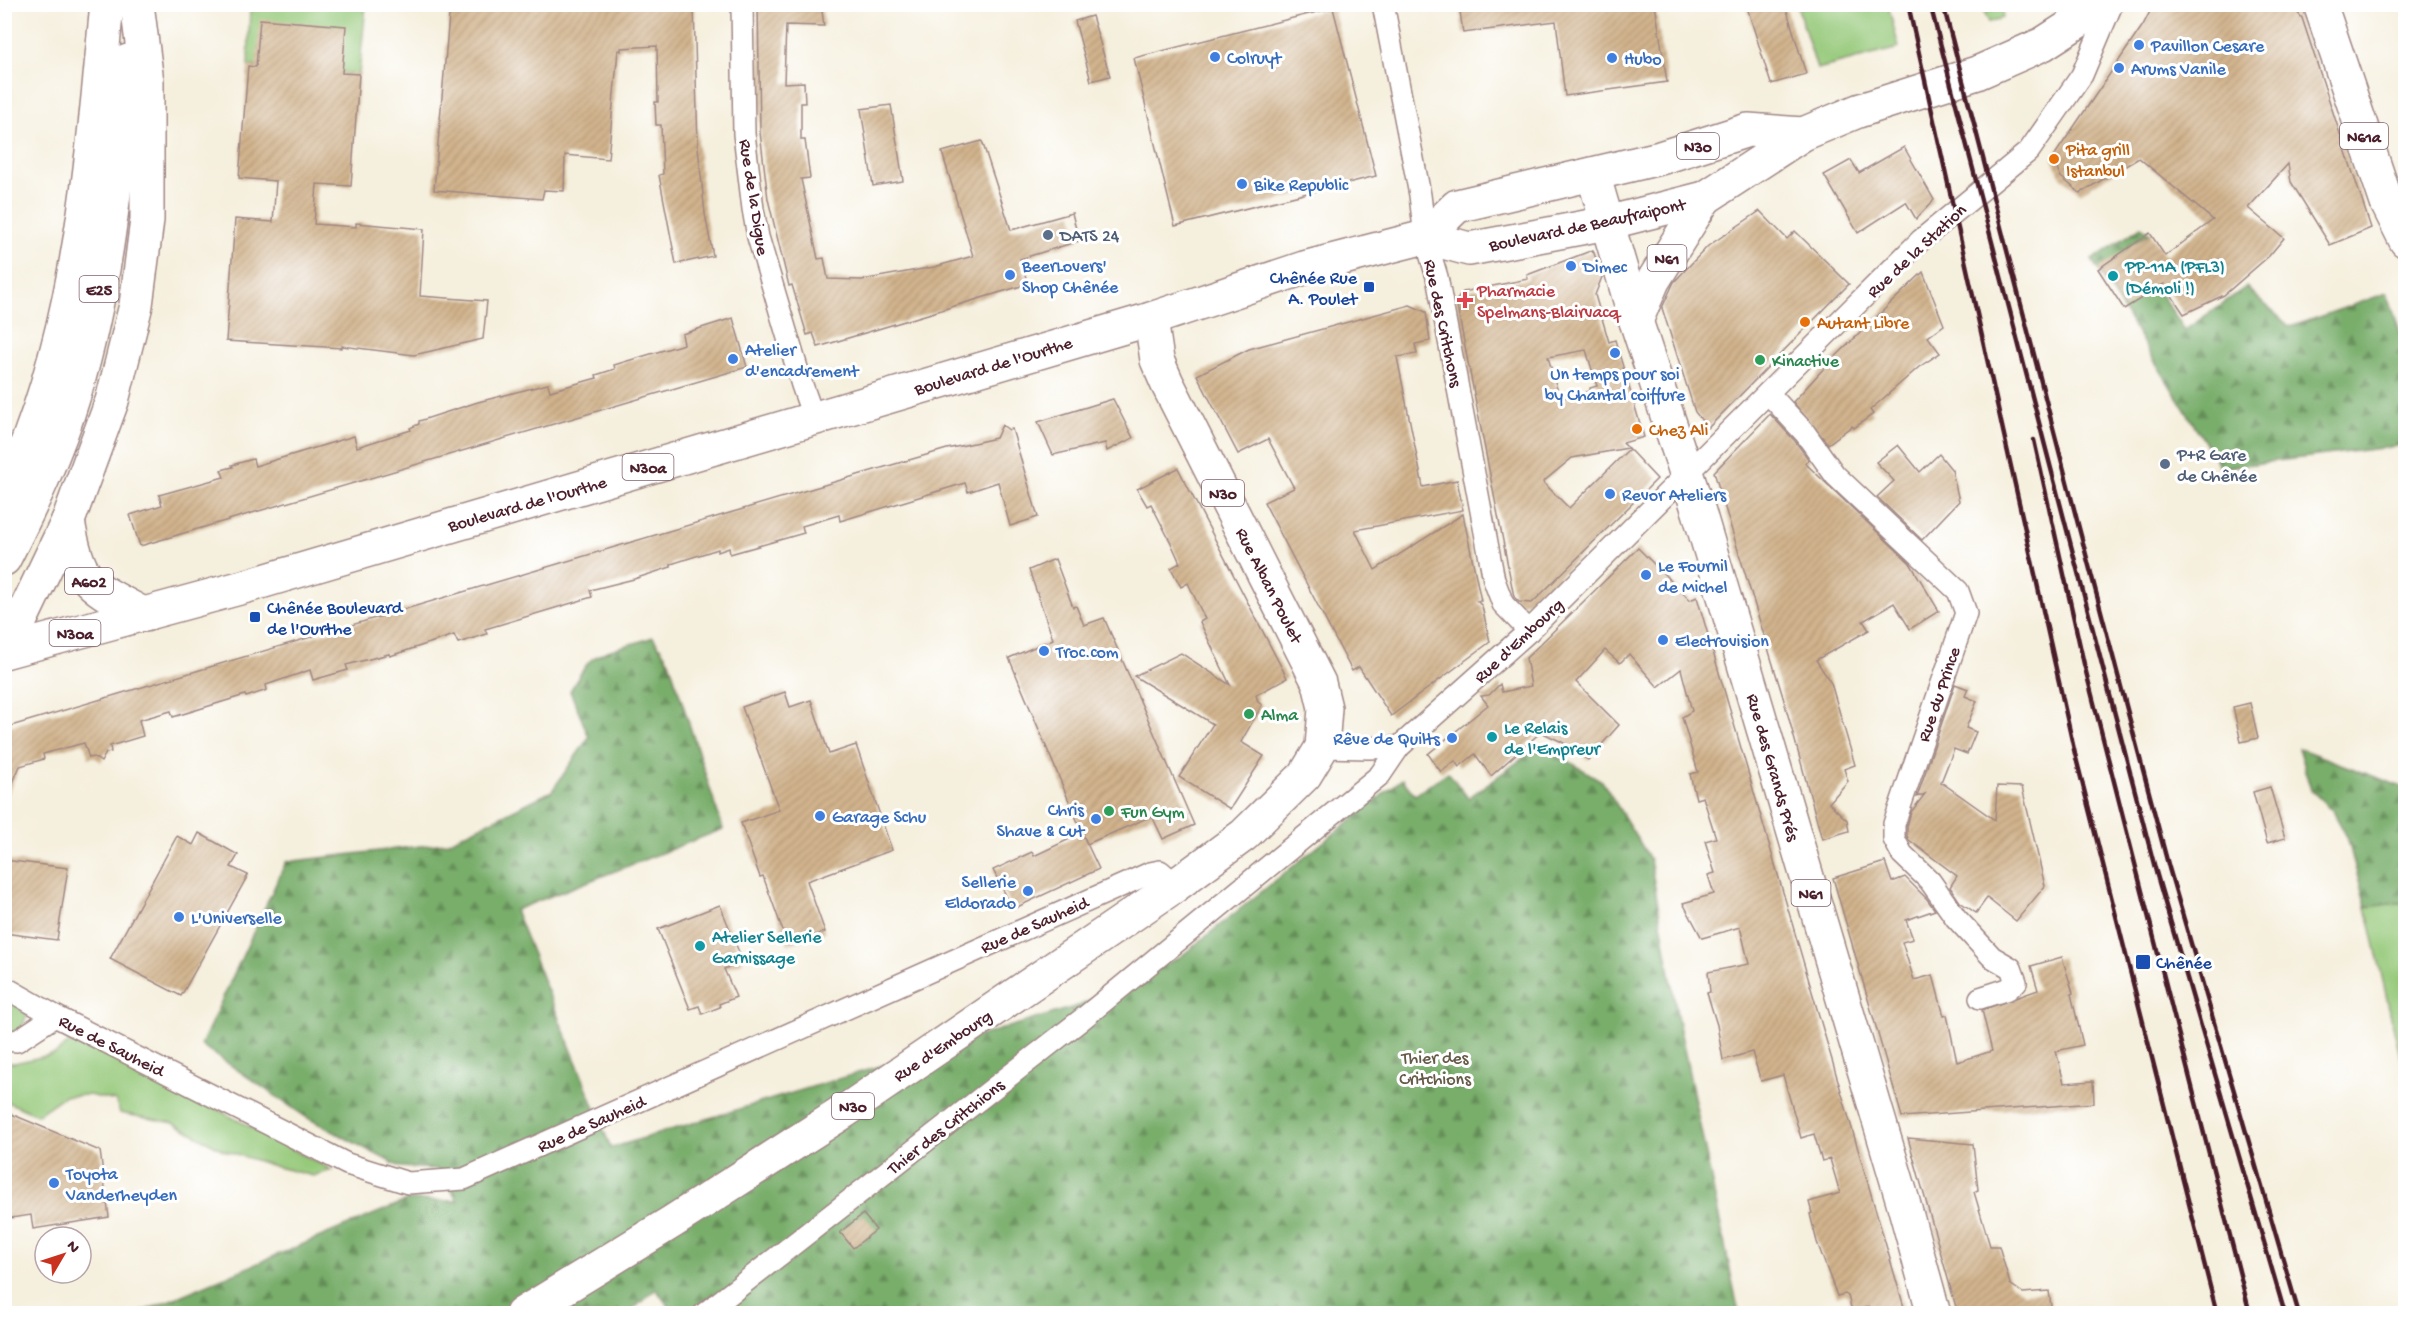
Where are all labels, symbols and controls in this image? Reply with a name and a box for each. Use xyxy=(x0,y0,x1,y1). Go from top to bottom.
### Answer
place label: Pavillon Cesare xyxy=(2150,37,2265,58)
marker: Pavillon Cesare xyxy=(2132,38,2146,52)
place label: Colruyt xyxy=(1227,49,1283,70)
marker: Colruyt xyxy=(1208,50,1222,64)
place label: Hubo xyxy=(1624,50,1662,71)
marker: Hubo xyxy=(1605,51,1619,65)
place label: Arums Vanile xyxy=(2131,60,2227,81)
marker: Arums Vanile xyxy=(2112,61,2126,75)
road number: N61a xyxy=(2340,123,2388,149)
road number: N30 xyxy=(1677,133,1719,159)
street label: Rue de la Digue xyxy=(733,138,772,258)
place label: Pita grill Istanbul xyxy=(2065,141,2130,183)
marker: Pita grill Istanbul xyxy=(2047,152,2061,166)
place label: Bike Republic xyxy=(1253,176,1349,197)
marker: Bike Republic xyxy=(1235,177,1249,191)
street label: Boulevard de Beaufraipont xyxy=(1486,195,1689,258)
street label: Rue de la Station xyxy=(1864,200,1972,303)
place label: DATS 24 xyxy=(1059,227,1120,248)
marker: DATS 24 xyxy=(1041,228,1055,242)
road number: N61 xyxy=(1648,245,1686,271)
place label: BeerLovers' Shop Chênée xyxy=(1021,257,1119,299)
street label: Rue des Critchons xyxy=(1418,258,1466,391)
place label: Dimec xyxy=(1582,258,1628,279)
place label: PP-11A (PFL3) (Démoli !) xyxy=(2124,258,2225,300)
marker: Dimec xyxy=(1564,259,1578,273)
marker: BeerLovers' Shop Chênée xyxy=(1003,268,1017,282)
place label: Chênée Rue A. Poulet xyxy=(1270,269,1359,311)
marker: PP-11A (PFL3) (Démoli !) xyxy=(2106,269,2120,283)
road number: E25 xyxy=(80,276,118,302)
marker: Chênée Rue A. Poulet xyxy=(1362,280,1376,294)
place label: Pharmacie Spelmans-Blairvacq xyxy=(1476,282,1622,324)
marker: Pharmacie Spelmans-Blairvacq xyxy=(1458,293,1472,307)
place label: Autant Libre xyxy=(1817,314,1910,335)
marker: Autant Libre xyxy=(1798,315,1812,329)
street label: Boulevard de l'Ourthe xyxy=(911,333,1076,402)
place label: Atelier d'encadrement xyxy=(745,341,860,383)
marker: Un temps pour soi by Chantal coiffure xyxy=(1608,346,1622,360)
marker: Atelier d'encadrement xyxy=(726,352,740,366)
place label: Kinactive xyxy=(1772,352,1840,373)
marker: Kinactive xyxy=(1753,353,1767,367)
place label: Un temps pour soi by Chantal coiffure xyxy=(1545,365,1686,407)
place label: Chez Ali xyxy=(1649,421,1708,442)
marker: Chez Ali xyxy=(1630,422,1644,436)
place label: P+R Gare de Chênée xyxy=(2176,446,2258,488)
road number: N30a xyxy=(622,454,674,480)
marker: P+R Gare de Chênée xyxy=(2158,457,2172,471)
street label: Boulevard de l'Ourthe xyxy=(445,473,610,538)
road number: N30 xyxy=(1202,480,1244,506)
place label: Revor Ateliers xyxy=(1622,486,1727,507)
marker: Revor Ateliers xyxy=(1603,487,1617,501)
street label: Rue Alban Poulet xyxy=(1230,525,1307,649)
place label: Le Fournil de Michel xyxy=(1658,557,1728,599)
road number: A602 xyxy=(65,568,113,594)
marker: Le Fournil de Michel xyxy=(1639,568,1653,582)
street label: Rue d'Embourg xyxy=(1471,595,1569,689)
place label: Chênée Boulevard de l'Ourthe xyxy=(267,599,404,641)
marker: Chênée Boulevard de l'Ourthe xyxy=(248,610,262,624)
road number: N30a xyxy=(50,620,100,646)
place label: Electrovision xyxy=(1675,632,1769,653)
marker: Electrovision xyxy=(1656,633,1670,647)
place label: Troc.com xyxy=(1055,643,1119,664)
marker: Troc.com xyxy=(1037,644,1051,658)
street label: Rue du Prince xyxy=(1914,644,1967,745)
street label: Rue des Grands Prés xyxy=(1741,692,1803,845)
place label: Alma xyxy=(1261,706,1299,727)
marker: Alma xyxy=(1242,707,1256,721)
place label: Le Relais de l'Empreur xyxy=(1504,719,1602,761)
place label: Rêve de Quilts xyxy=(1333,730,1441,751)
marker: Le Relais de l'Empreur xyxy=(1485,730,1499,744)
marker: Rêve de Quilts xyxy=(1445,731,1459,745)
place label: Chris Shave & Cut xyxy=(996,801,1086,843)
place label: Fun Gym xyxy=(1120,803,1185,824)
marker: Fun Gym xyxy=(1102,804,1116,818)
place label: Garage Schu xyxy=(832,808,927,829)
marker: Garage Schu xyxy=(813,809,827,823)
marker: Chris Shave & Cut xyxy=(1089,812,1103,826)
place label: Sellerie Eldorado xyxy=(945,873,1017,915)
road number: N61 xyxy=(1792,880,1830,906)
marker: Sellerie Eldorado xyxy=(1021,884,1035,898)
street label: Rue de Sauheid xyxy=(978,893,1093,959)
place label: L'Universelle xyxy=(191,909,282,930)
marker: L'Universelle xyxy=(172,910,186,924)
place label: Atelier Sellerie Garnissage xyxy=(712,928,822,970)
marker: Atelier Sellerie Garnissage xyxy=(693,939,707,953)
marker: Chênée xyxy=(2134,953,2152,971)
place label: Chênée xyxy=(2156,954,2213,975)
street label: Rue d'Embourg xyxy=(890,1006,997,1088)
street label: Rue de Sauheid xyxy=(55,1012,168,1084)
park label: Thier des Critchions xyxy=(1399,1049,1472,1091)
street label: Thier des Critchions xyxy=(883,1075,1010,1181)
street label: Rue de Sauheid xyxy=(535,1092,650,1158)
road number: N30 xyxy=(832,1093,874,1119)
place label: Toyota Vanderheyden xyxy=(65,1165,177,1207)
marker: Toyota Vanderheyden xyxy=(47,1176,61,1190)
north arrow xyxy=(33,1225,93,1285)
text: N xyxy=(61,1238,83,1258)

